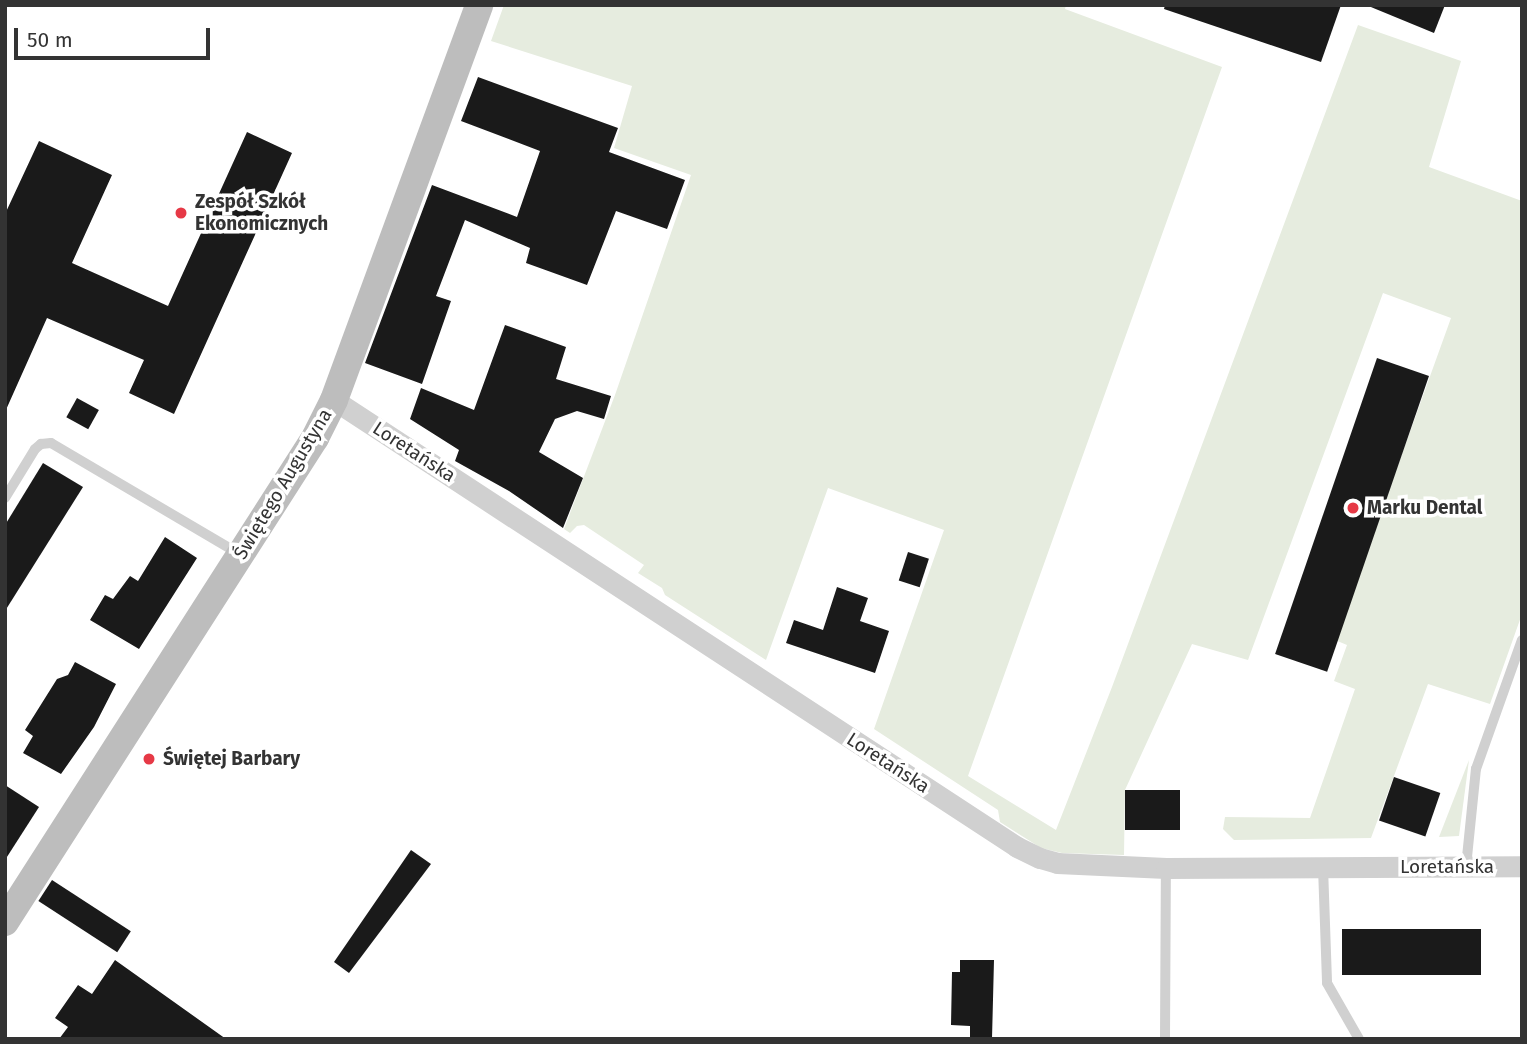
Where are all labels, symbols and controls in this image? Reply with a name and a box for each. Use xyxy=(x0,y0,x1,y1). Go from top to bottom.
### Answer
scale bar xyxy=(18,14,214,58)
text: 50 m xyxy=(27,27,73,53)
place label: Zespół Szkół Ekonomicznych xyxy=(195,191,328,235)
marker: Zespół Szkół Ekonomicznych xyxy=(173,205,189,221)
street label: Świętego Augustyna xyxy=(229,405,337,563)
street label: Loretańska xyxy=(368,417,460,487)
place label: Marku Dental xyxy=(1367,497,1482,519)
marker: Marku Dental xyxy=(1345,500,1361,516)
street label: Loretańska xyxy=(842,728,934,798)
place label: Świętej Barbary xyxy=(163,748,300,770)
marker: Świętej Barbary xyxy=(141,751,157,767)
street label: Loretańska xyxy=(1400,856,1494,878)

